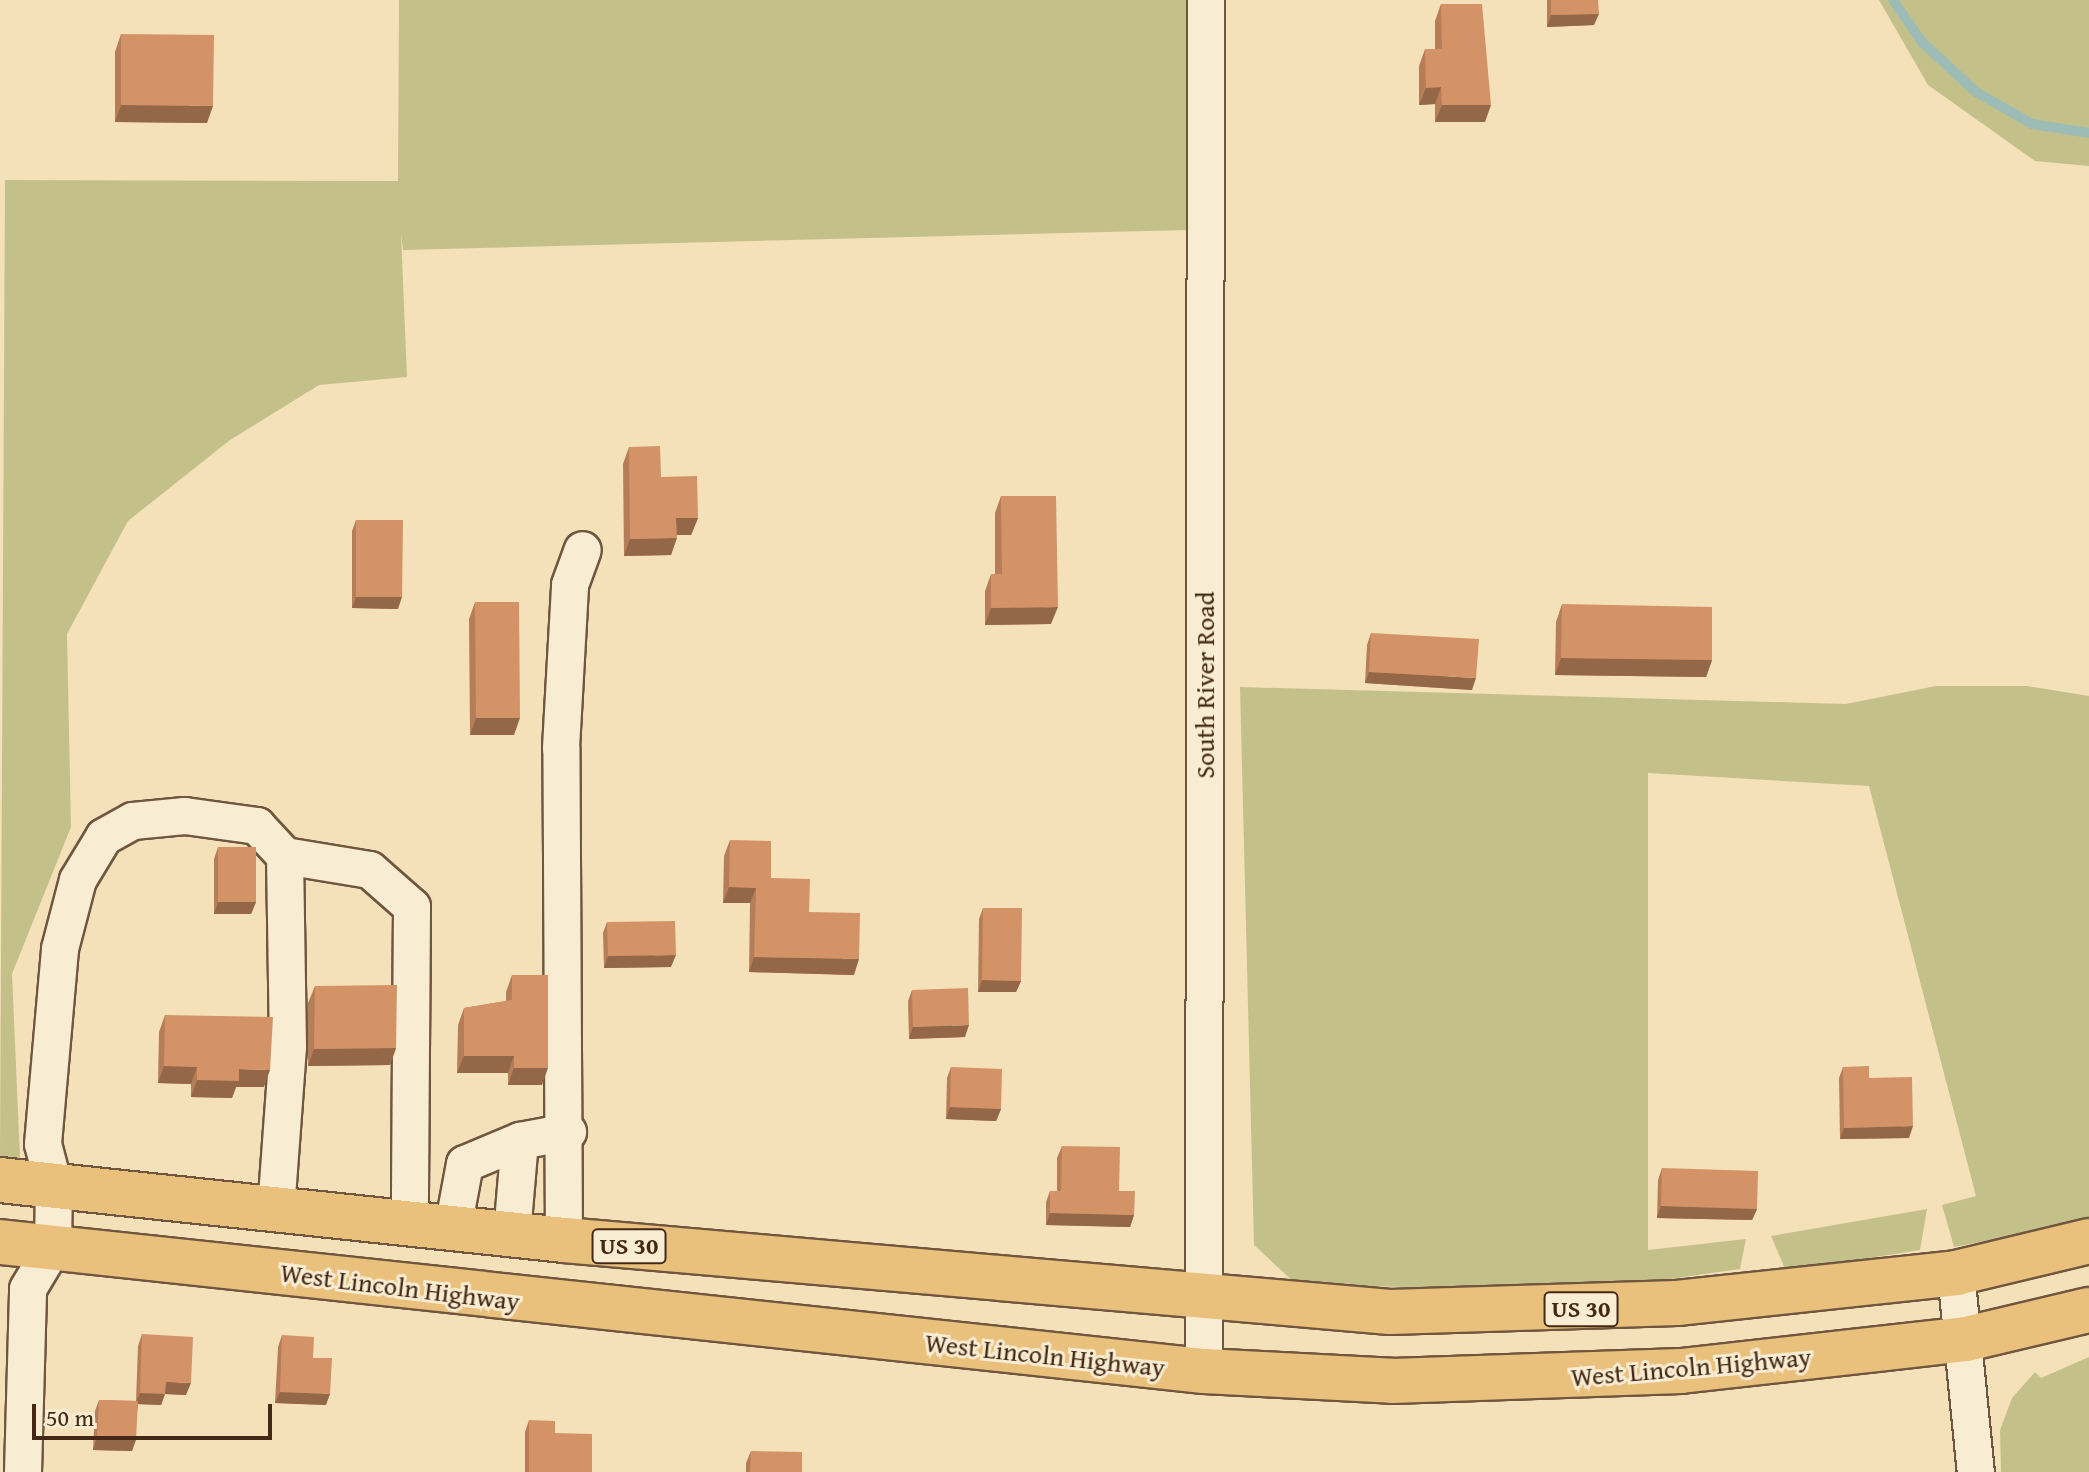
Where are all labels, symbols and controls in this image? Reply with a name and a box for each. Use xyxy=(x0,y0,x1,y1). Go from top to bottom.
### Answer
street label: South River Road xyxy=(1189,591,1221,779)
road number: US 30 xyxy=(591,1226,667,1266)
street label: West Lincoln Highway xyxy=(279,1257,521,1317)
road number: US 30 xyxy=(1543,1289,1619,1329)
street label: West Lincoln Highway xyxy=(924,1327,1166,1383)
street label: West Lincoln Highway xyxy=(1570,1341,1812,1393)
scale bar xyxy=(36,1388,276,1438)
text: 50 m xyxy=(46,1400,94,1435)

